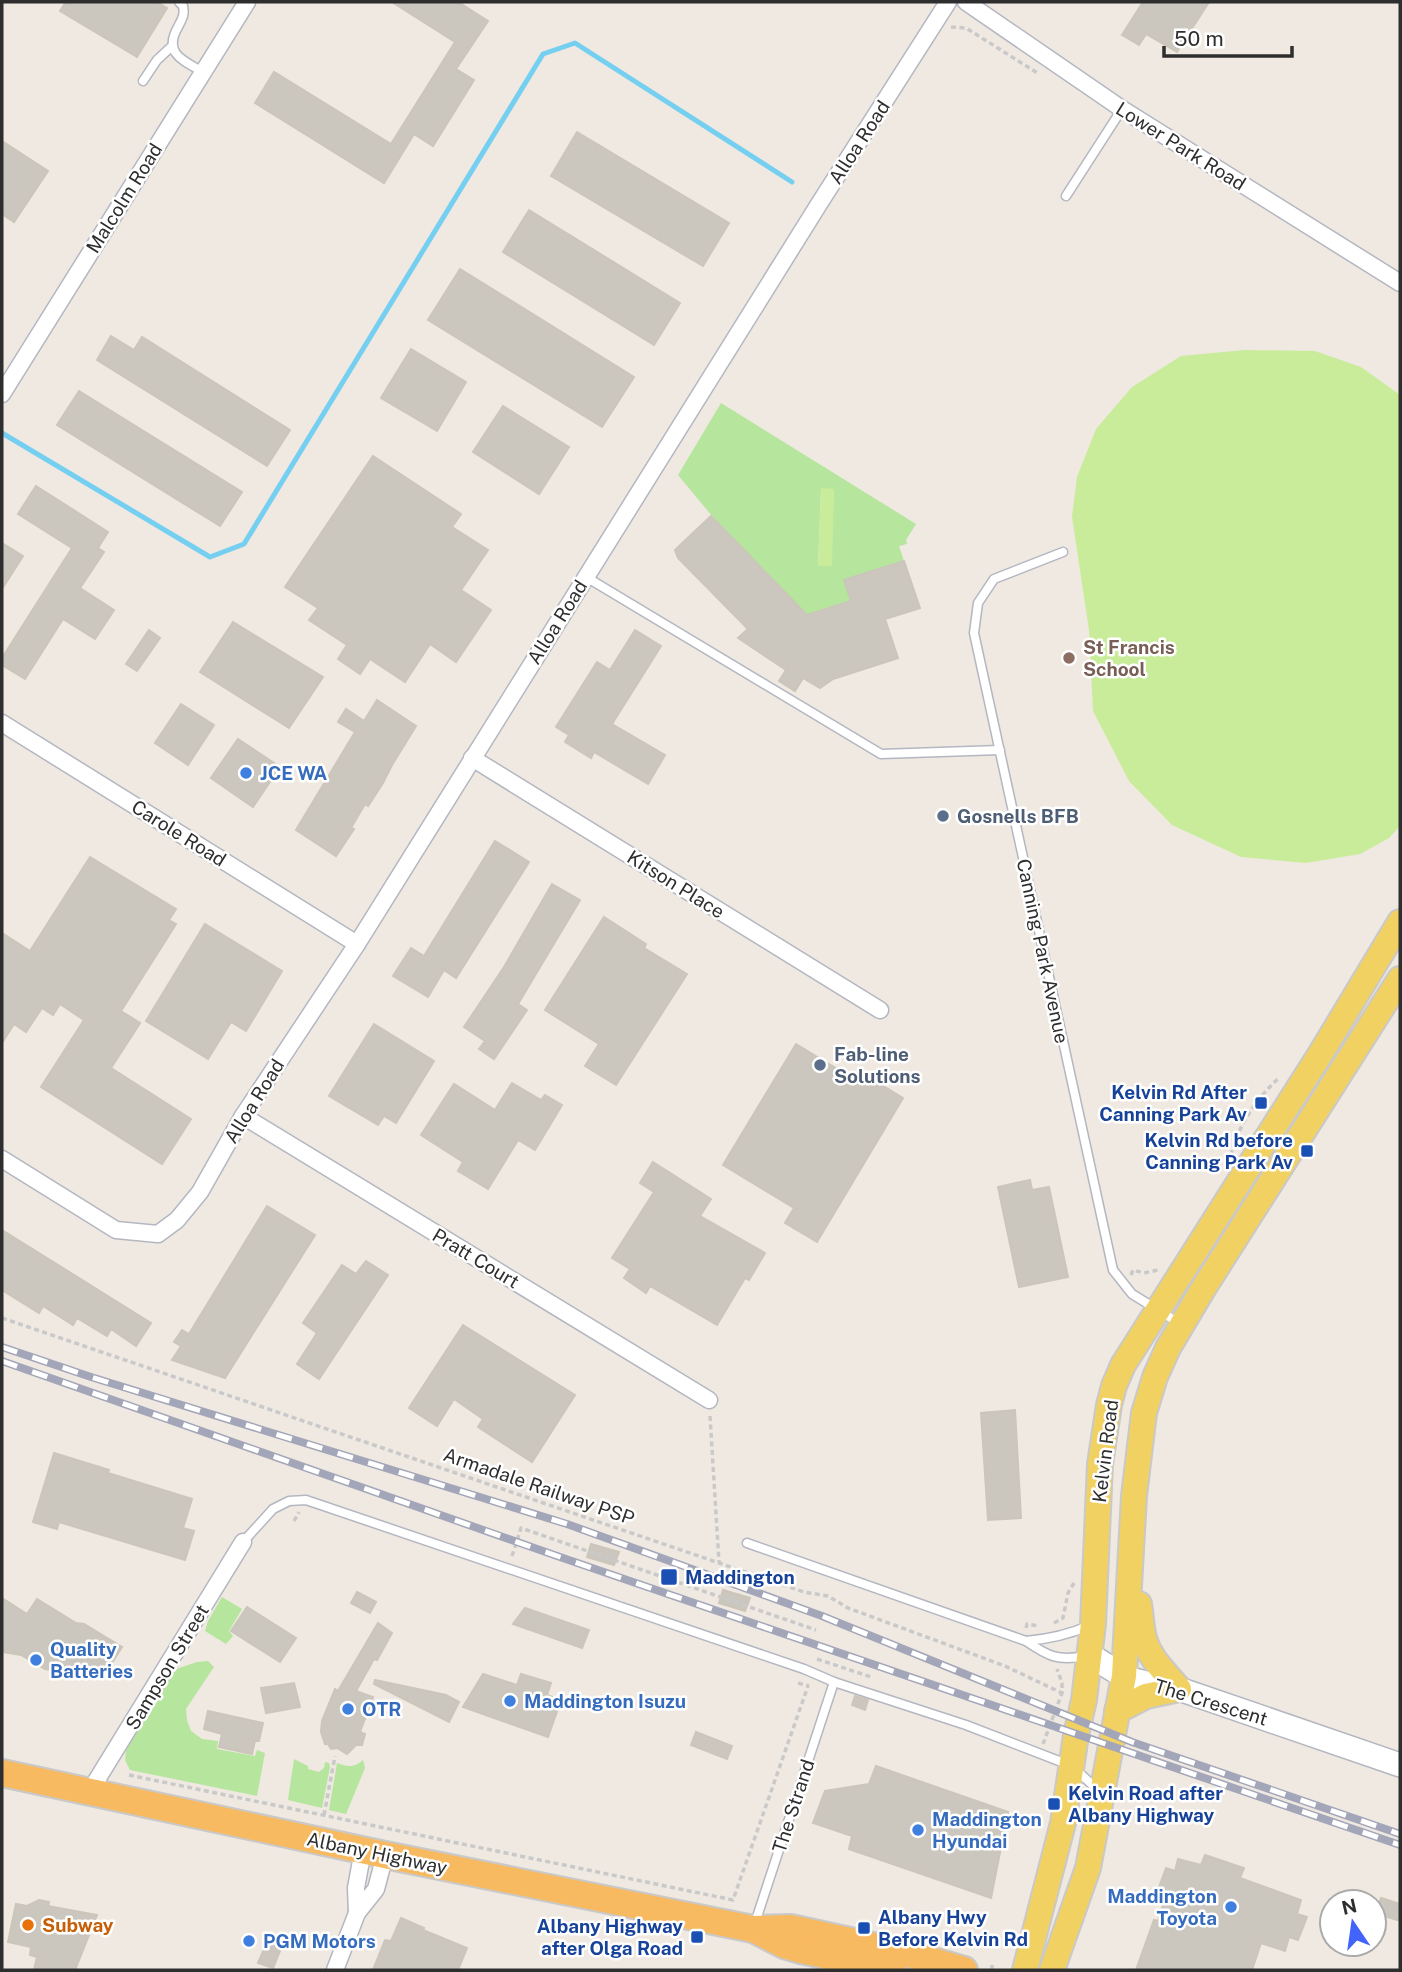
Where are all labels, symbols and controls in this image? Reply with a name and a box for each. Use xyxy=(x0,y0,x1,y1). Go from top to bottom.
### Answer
scale bar xyxy=(1164,14,1292,58)
text: 50 m xyxy=(1174,26,1224,51)
street label: Alloa Road xyxy=(824,96,894,188)
street label: Lower Park Road xyxy=(1112,97,1250,195)
street label: Malcolm Road xyxy=(81,139,167,257)
street label: Alloa Road xyxy=(523,576,591,668)
place label: St Francis School xyxy=(1083,636,1175,680)
marker: St Francis School xyxy=(1061,650,1077,666)
place label: JCE WA xyxy=(260,762,328,784)
marker: JCE WA xyxy=(238,765,254,781)
street label: Carole Road xyxy=(128,795,230,871)
place label: Gosnells BFB xyxy=(957,805,1079,827)
marker: Gosnells BFB xyxy=(935,808,951,824)
street label: Kitson Place xyxy=(623,845,729,923)
street label: Canning Park Avenue xyxy=(1013,857,1073,1045)
place label: Fab-line Solutions xyxy=(834,1043,921,1087)
street label: Alloa Road xyxy=(220,1055,288,1147)
marker: Fab-line Solutions xyxy=(812,1057,828,1073)
place label: Kelvin Rd After Canning Park Av xyxy=(1099,1081,1247,1125)
marker: Kelvin Rd After Canning Park Av xyxy=(1253,1095,1269,1111)
place label: Kelvin Rd before Canning Park Av xyxy=(1145,1129,1293,1173)
marker: Kelvin Rd before Canning Park Av xyxy=(1299,1143,1315,1159)
street label: Pratt Court xyxy=(429,1224,523,1292)
street label: Kelvin Road xyxy=(1088,1398,1122,1504)
street label: Armadale Railway PSP xyxy=(441,1443,637,1529)
place label: Maddington xyxy=(685,1566,795,1588)
marker: Maddington xyxy=(659,1567,679,1587)
street label: Sampson Street xyxy=(121,1600,213,1734)
place label: Quality Batteries xyxy=(50,1638,133,1682)
marker: Quality Batteries xyxy=(28,1652,44,1668)
street label: The Crescent xyxy=(1152,1674,1270,1730)
place label: Maddington Isuzu xyxy=(524,1690,686,1712)
marker: Maddington Isuzu xyxy=(502,1693,518,1709)
place label: OTR xyxy=(362,1698,401,1720)
marker: OTR xyxy=(340,1701,356,1717)
street label: The Strand xyxy=(768,1756,818,1856)
place label: Kelvin Road after Albany Highway xyxy=(1068,1782,1223,1826)
marker: Kelvin Road after Albany Highway xyxy=(1046,1796,1062,1812)
place label: Maddington Hyundai xyxy=(932,1808,1042,1852)
marker: Maddington Hyundai xyxy=(910,1822,926,1838)
street label: Albany Highway xyxy=(305,1827,449,1879)
place label: Maddington Toyota xyxy=(1107,1885,1217,1929)
north arrow xyxy=(1318,1888,1388,1958)
text: N xyxy=(1339,1894,1359,1919)
marker: Maddington Toyota xyxy=(1223,1899,1239,1915)
place label: Albany Hwy Before Kelvin Rd xyxy=(878,1906,1028,1950)
place label: Subway xyxy=(42,1914,114,1936)
place label: Albany Highway after Olga Road xyxy=(537,1915,683,1959)
marker: Subway xyxy=(20,1917,36,1933)
marker: Albany Hwy Before Kelvin Rd xyxy=(856,1920,872,1936)
marker: Albany Highway after Olga Road xyxy=(689,1929,705,1945)
place label: PGM Motors xyxy=(263,1930,376,1952)
marker: PGM Motors xyxy=(241,1933,257,1949)

